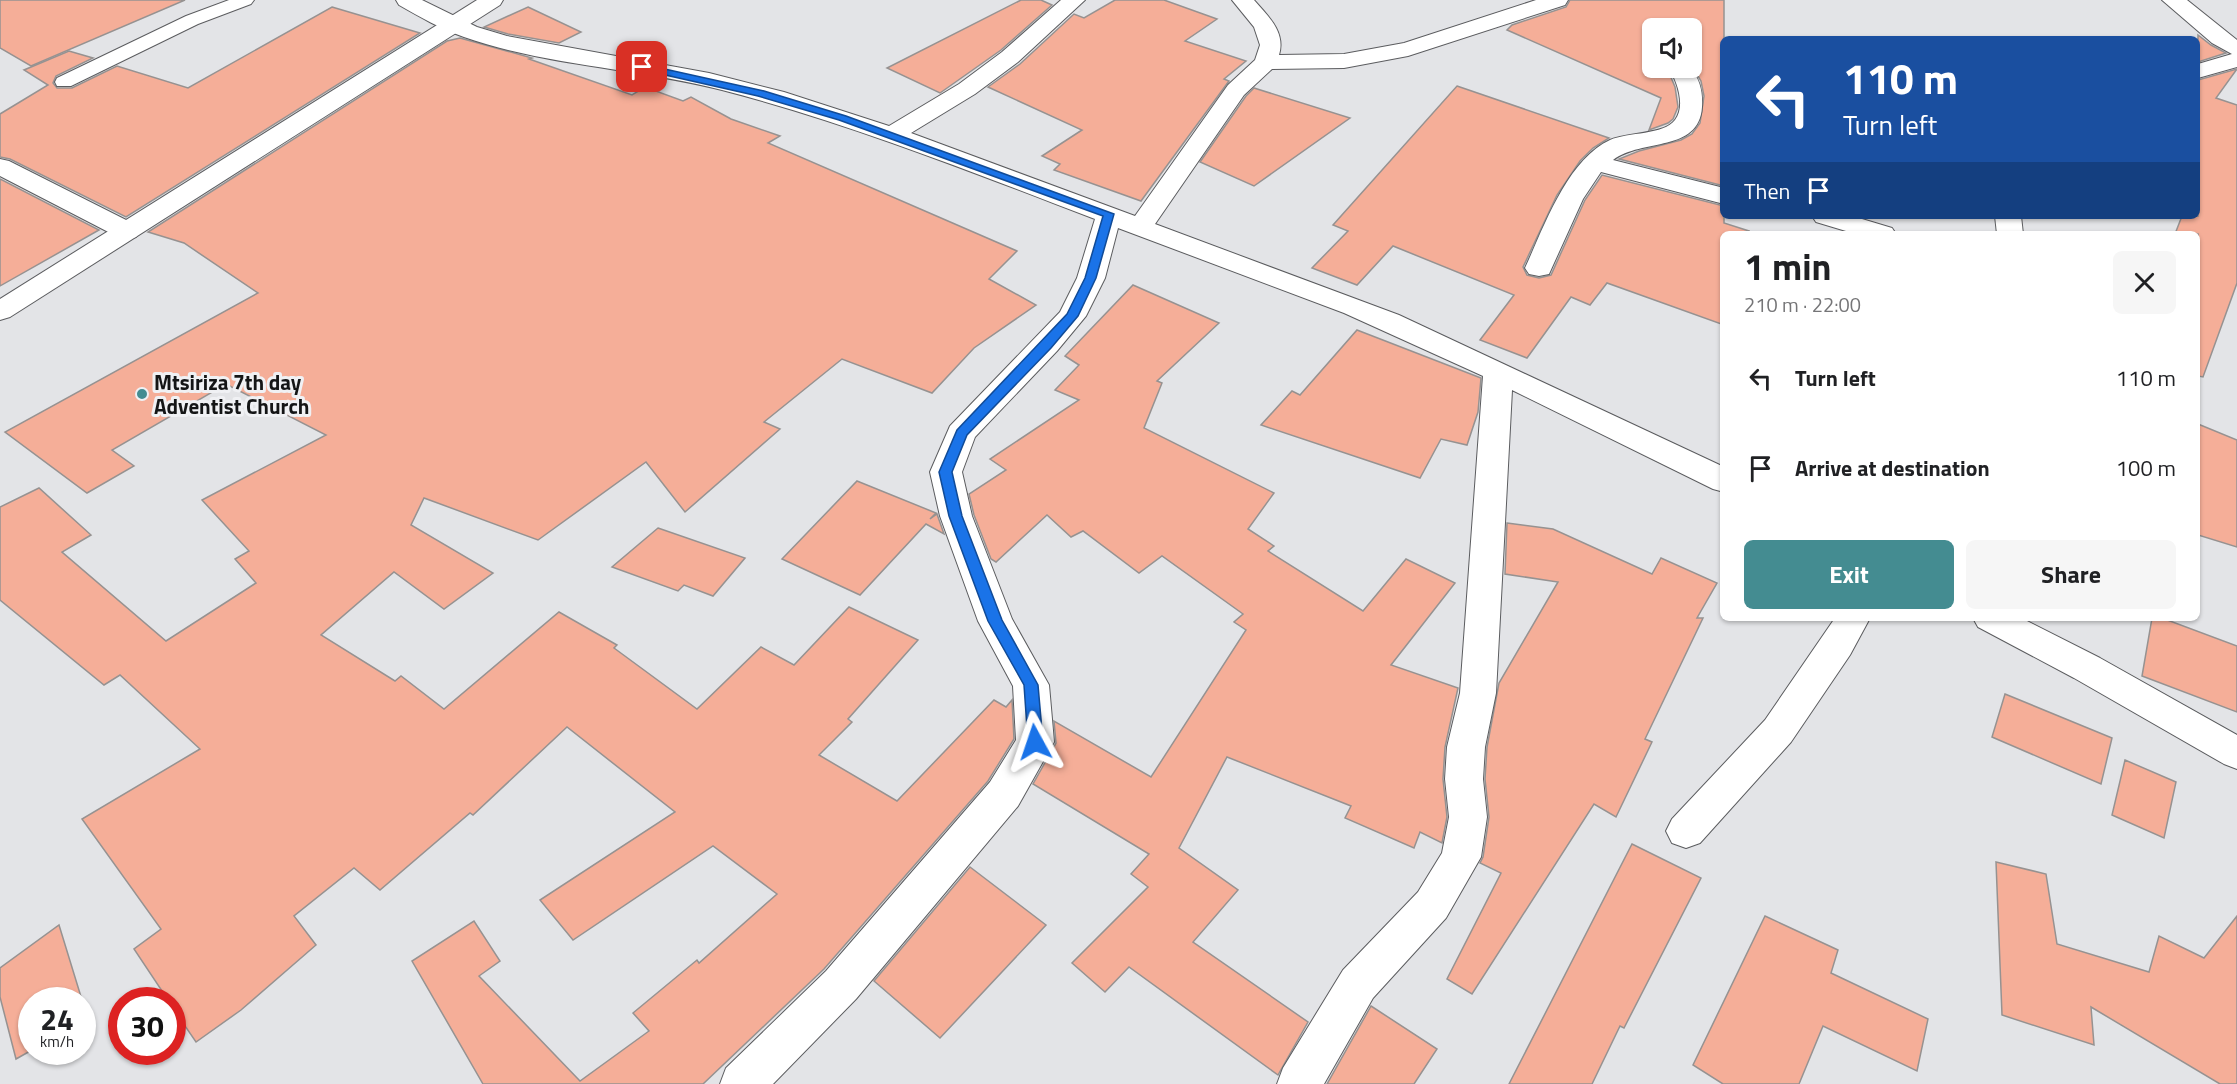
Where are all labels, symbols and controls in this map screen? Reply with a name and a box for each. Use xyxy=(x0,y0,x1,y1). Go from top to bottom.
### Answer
map controls xyxy=(1642,18,1702,78)
button: sound xyxy=(1642,18,1702,78)
pin xyxy=(616,41,667,92)
text: 110 m xyxy=(1843,46,1958,110)
icon: arrive xyxy=(625,50,658,83)
icon: left xyxy=(1744,60,1822,138)
text: Turn left xyxy=(1843,104,1937,145)
text: Then xyxy=(1744,174,1790,208)
icon: arrive xyxy=(1802,174,1835,207)
text: 1 min xyxy=(1744,239,1831,294)
button: close xyxy=(2113,251,2176,314)
text: 210 m · 22:00 xyxy=(1744,289,1861,320)
text: Turn left xyxy=(1795,361,1876,395)
text: 110 m xyxy=(2116,361,2176,395)
icon: left xyxy=(1744,362,1777,395)
place label: Mtsiriza 7th day Adventist Church xyxy=(154,366,309,422)
marker: Mtsiriza 7th day Adventist Church xyxy=(135,387,149,401)
text: Arrive at destination xyxy=(1795,451,1990,485)
text: 100 m xyxy=(2116,451,2176,485)
icon: arrive xyxy=(1744,452,1777,485)
button: Exit xyxy=(1744,540,1954,609)
button: Share xyxy=(1966,540,2176,609)
position arrow xyxy=(1003,710,1067,774)
speed limit sign: 30 xyxy=(108,987,186,1065)
text: 24 xyxy=(40,996,74,1042)
text: km/h xyxy=(40,1030,74,1053)

